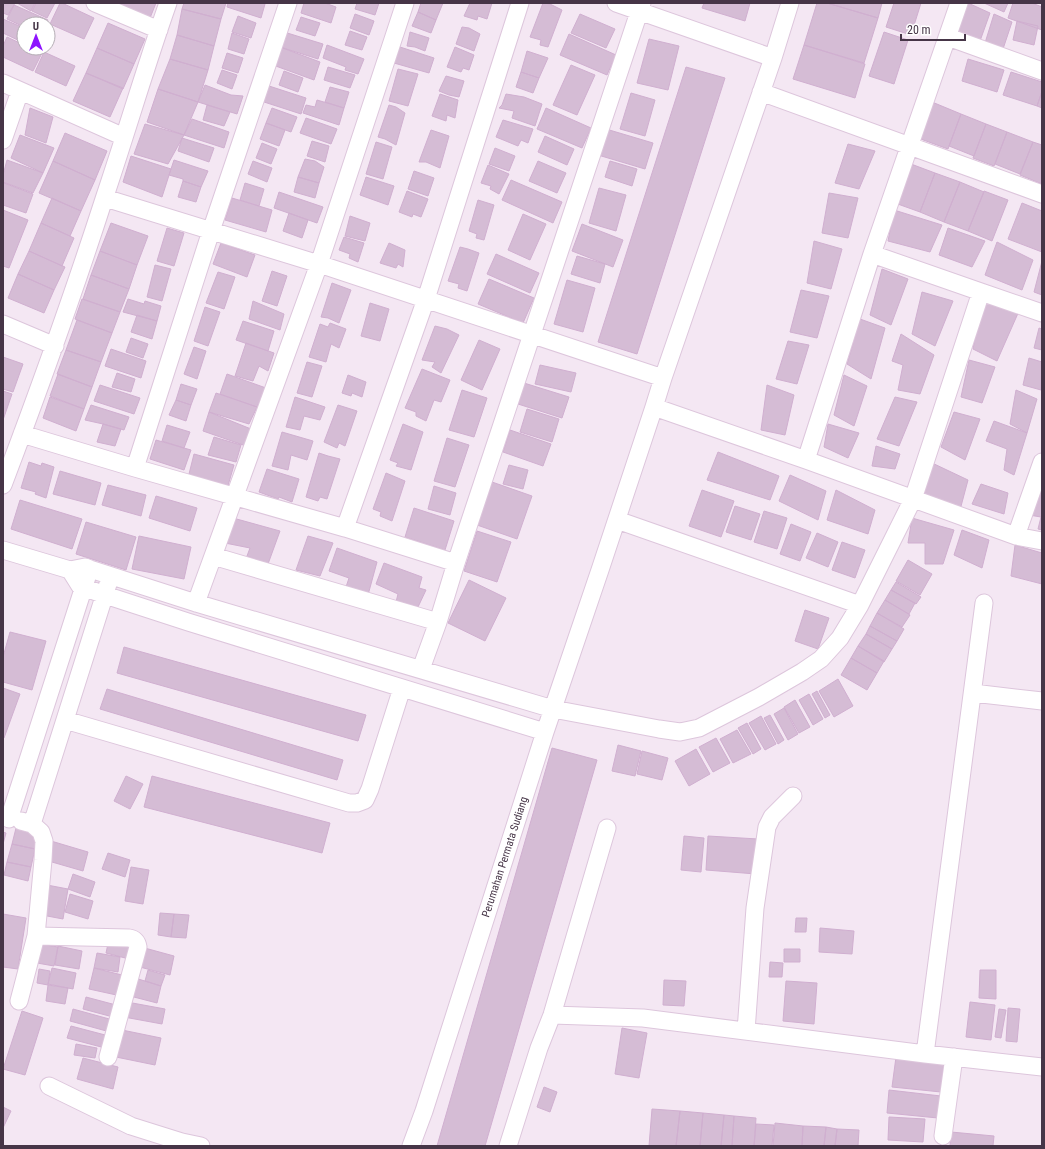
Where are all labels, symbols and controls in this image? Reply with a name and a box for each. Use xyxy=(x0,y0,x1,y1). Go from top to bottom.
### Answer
north arrow xyxy=(16,16,56,56)
scale bar xyxy=(901,16,965,42)
text: U xyxy=(33,20,39,33)
text: 20 m xyxy=(907,23,931,37)
street label: Perumahan Permata Sudiang xyxy=(479,795,531,919)

